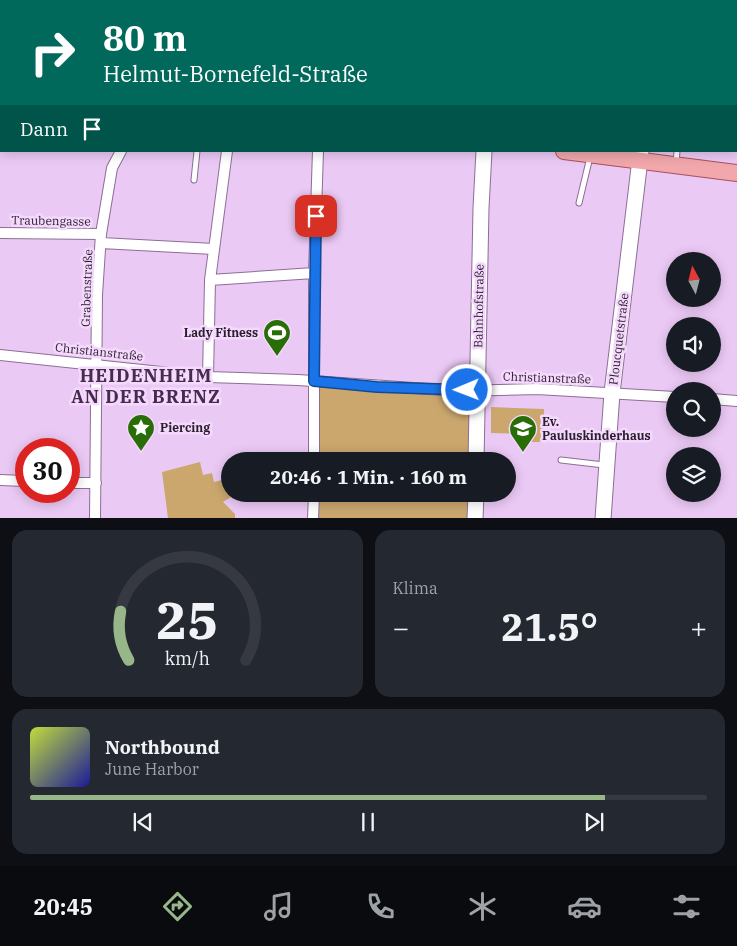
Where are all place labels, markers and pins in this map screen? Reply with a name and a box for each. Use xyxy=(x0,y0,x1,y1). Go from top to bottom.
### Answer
pin xyxy=(295,195,337,237)
sports icon: Lady Fitness xyxy=(262,318,292,357)
place label: Lady Fitness xyxy=(184,325,258,340)
place icon: Piercing xyxy=(126,413,156,452)
school or university icon: Ev. Pauluskinderhaus xyxy=(508,414,538,453)
place label: Ev. Pauluskinderhaus xyxy=(542,414,651,443)
place label: Piercing xyxy=(160,420,210,435)

